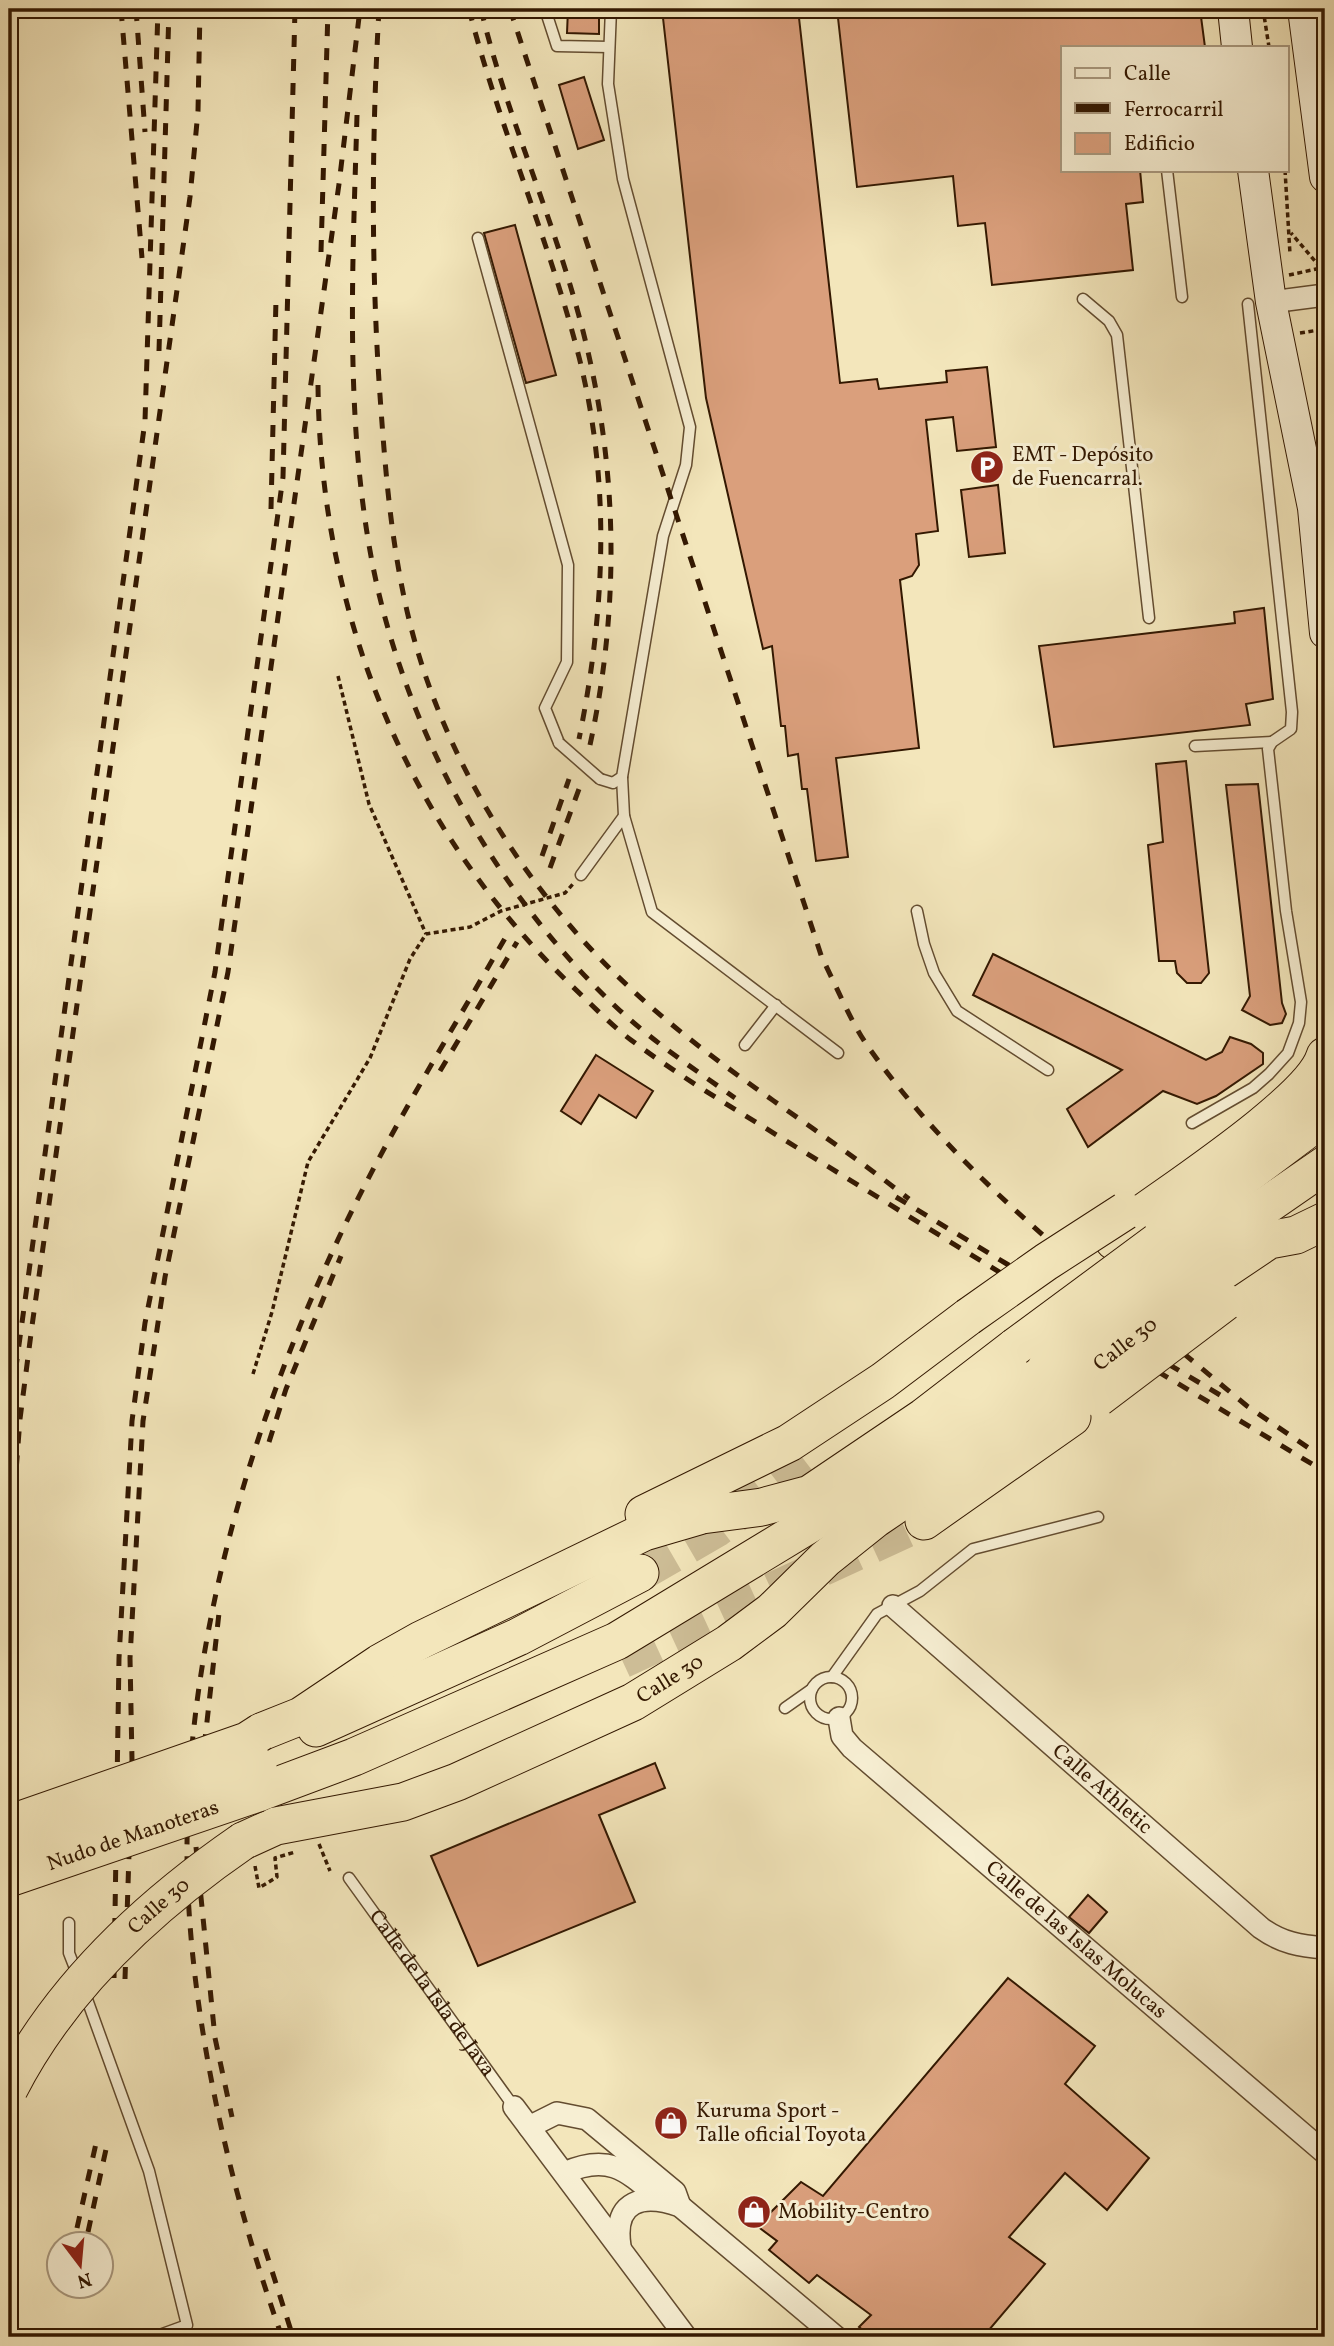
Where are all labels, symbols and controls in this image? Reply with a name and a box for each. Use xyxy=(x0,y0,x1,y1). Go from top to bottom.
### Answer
legend xyxy=(1061,46,1288,172)
text: Calle xyxy=(1124,60,1171,89)
text: Ferrocarril xyxy=(1124,96,1224,125)
text: Edificio xyxy=(1124,130,1195,159)
place label: EMT - Depósito de Fuencarral. xyxy=(1012,441,1153,494)
parking icon: EMT - Depósito de Fuencarral. xyxy=(968,448,1006,486)
street label: Calle 30 xyxy=(1087,1310,1164,1378)
street label: Calle 30 xyxy=(631,1647,709,1711)
street label: Calle Athletic xyxy=(1046,1737,1159,1841)
street label: Nudo de Manoteras xyxy=(43,1793,223,1878)
street label: Calle de las Islas Molucas xyxy=(979,1854,1173,2026)
street label: Calle 30 xyxy=(121,1871,196,1941)
street label: Calle de la Isla de Java xyxy=(362,1904,502,2083)
place label: Kuruma Sport - Talle oficial Toyota xyxy=(696,2097,866,2150)
shop icon: Kuruma Sport - Talle oficial Toyota xyxy=(652,2104,690,2142)
shop icon: Mobility-Centro xyxy=(735,2193,773,2231)
place label: Mobility-Centro xyxy=(778,2198,929,2227)
north arrow xyxy=(46,2230,116,2300)
text: N xyxy=(74,2265,94,2294)

